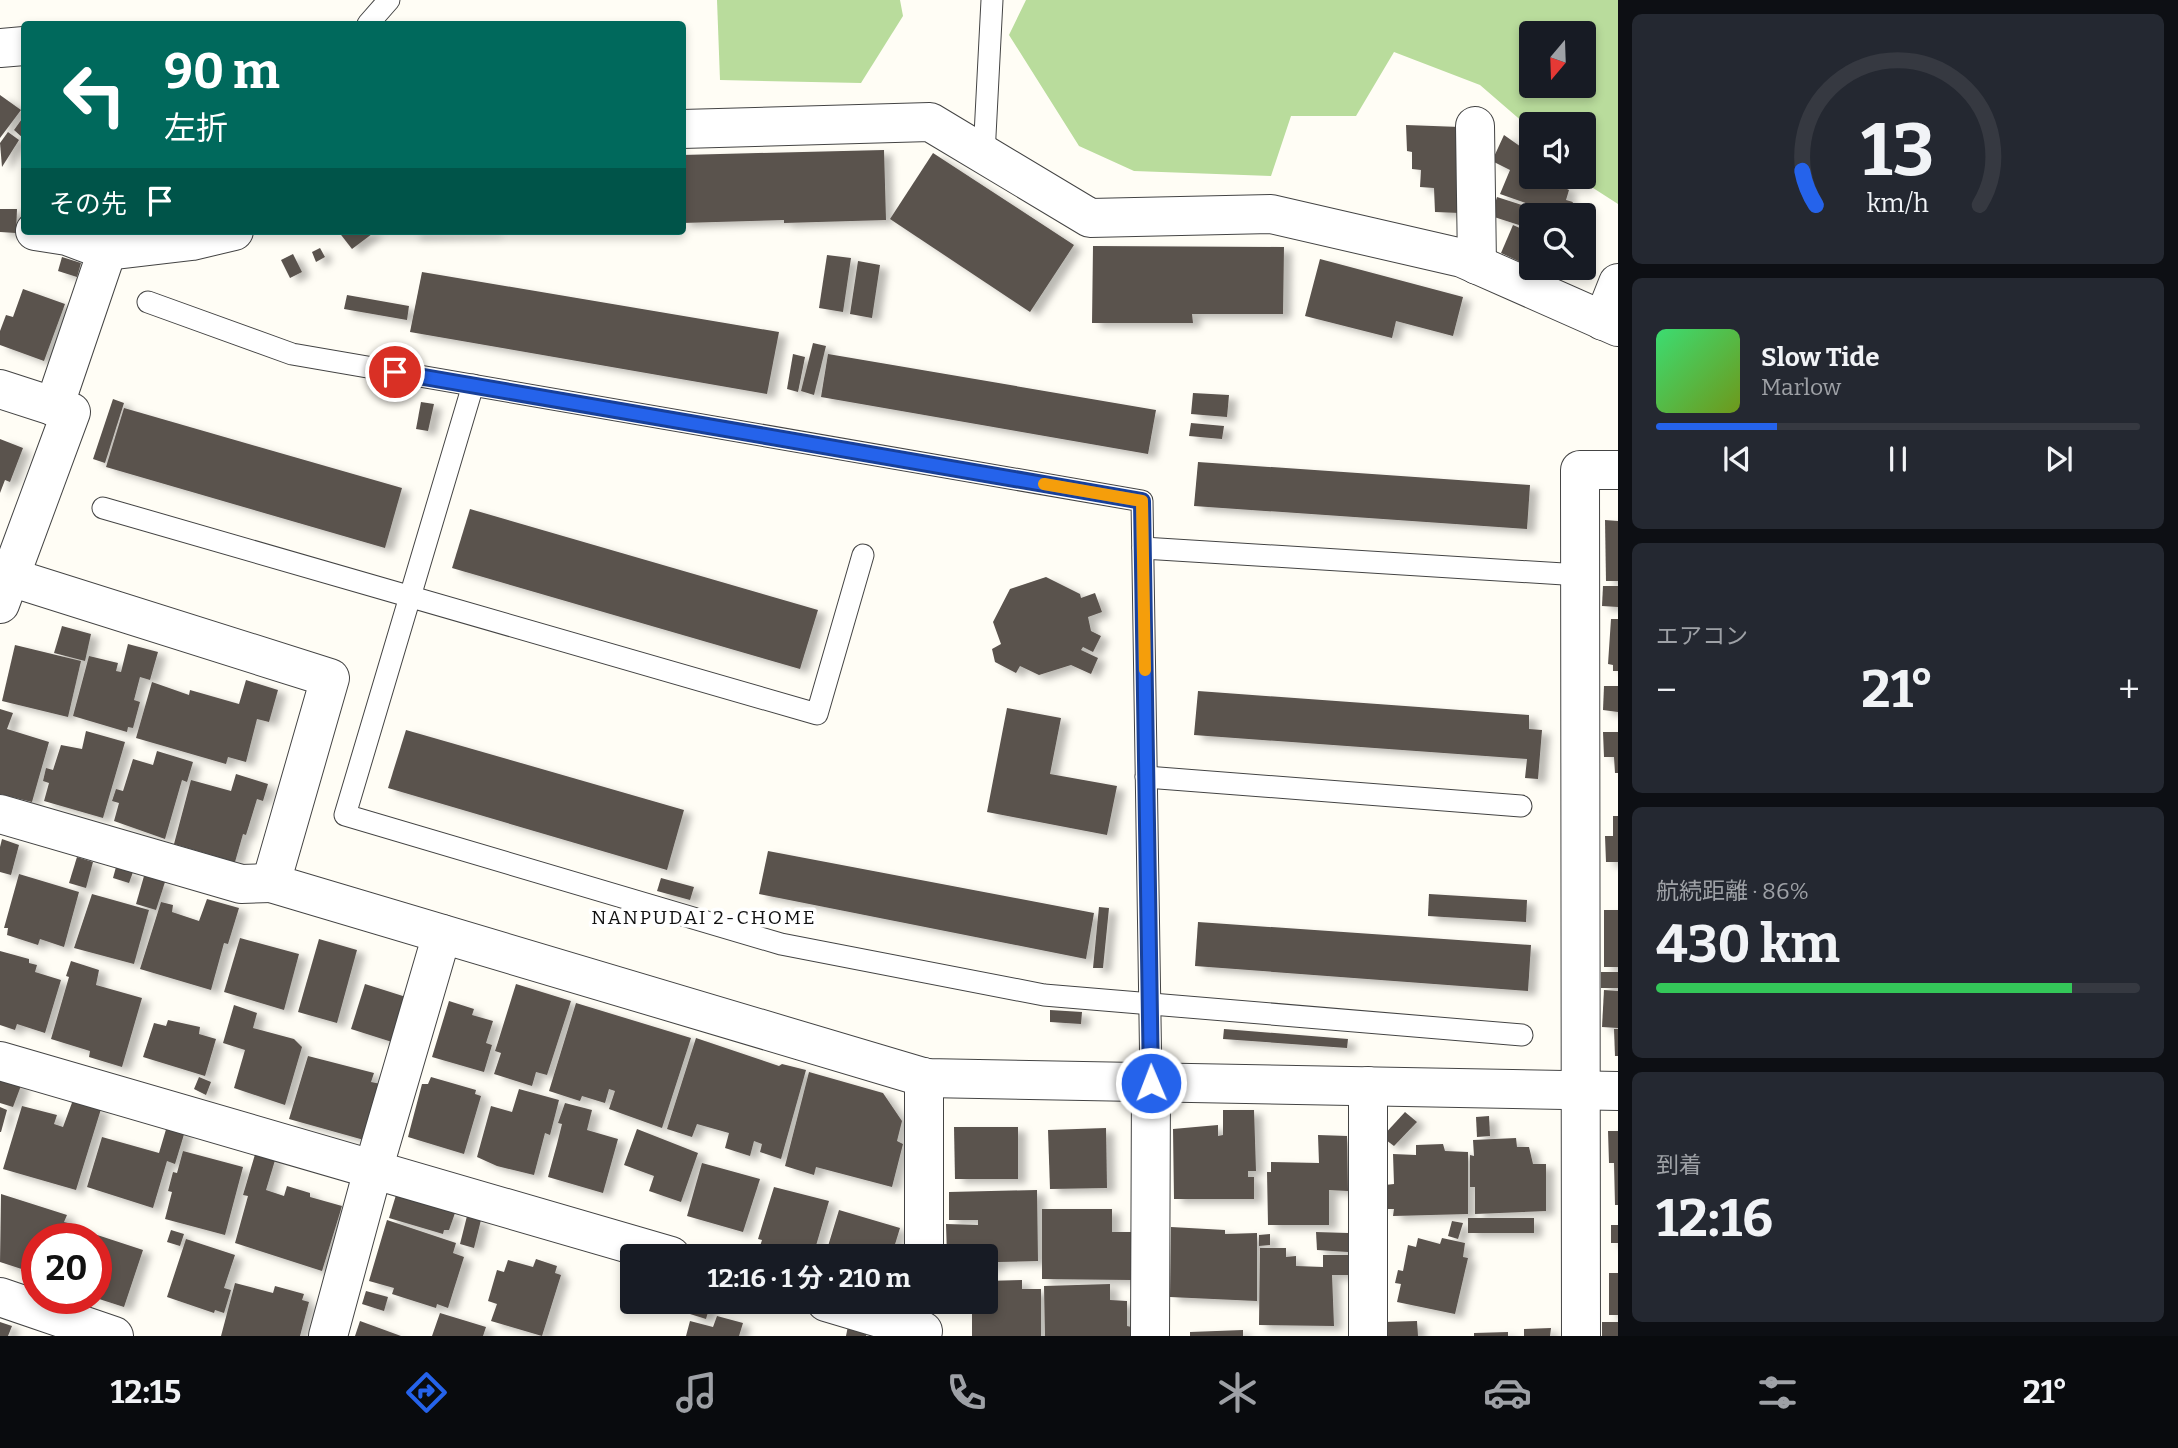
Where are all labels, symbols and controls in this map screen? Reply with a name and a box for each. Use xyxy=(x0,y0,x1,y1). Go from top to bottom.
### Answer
north arrow xyxy=(1519,21,1596,98)
map controls xyxy=(1519,21,1596,280)
text: 90 m xyxy=(164,42,280,101)
icon: left xyxy=(49,49,140,140)
text: 13 xyxy=(1861,108,1935,195)
text: 左折 xyxy=(164,109,228,147)
button: sound xyxy=(1519,112,1596,189)
icon: arrive xyxy=(141,182,179,220)
text: その先 xyxy=(49,189,127,220)
text: km/h xyxy=(1867,189,1929,219)
button: search xyxy=(1519,203,1596,280)
pin xyxy=(365,342,425,402)
text: Slow Tide xyxy=(1761,342,1880,373)
icon: arrive xyxy=(376,353,414,391)
text: Marlow xyxy=(1761,373,1841,401)
icon: previous xyxy=(1718,440,1756,478)
icon: pause xyxy=(1879,440,1917,478)
icon: next xyxy=(2040,440,2078,478)
text: エアコン xyxy=(1656,622,1748,650)
text: 21° xyxy=(1861,658,1934,721)
text: − xyxy=(1656,667,1677,713)
text: + xyxy=(2118,667,2140,713)
text: 航続距離 · 86% xyxy=(1656,877,1809,905)
district label: NANPUDAI 2-CHOME xyxy=(591,906,817,929)
text: 430 km xyxy=(1656,913,1840,976)
position arrow xyxy=(1114,1046,1188,1120)
text: 到着 xyxy=(1656,1151,1702,1179)
text: 12:16 xyxy=(1656,1187,1773,1250)
speed limit sign: 20 xyxy=(21,1223,112,1314)
text: 12:16 · 1 分 · 210 m xyxy=(707,1263,911,1294)
icon: directions xyxy=(402,1368,451,1417)
icon: music xyxy=(672,1368,721,1417)
icon: phone xyxy=(942,1368,991,1417)
icon: climate xyxy=(1213,1368,1262,1417)
icon: car xyxy=(1483,1368,1532,1417)
icon: filters xyxy=(1753,1368,1802,1417)
text: 12:15 xyxy=(111,1373,181,1411)
text: 21° xyxy=(2023,1373,2067,1411)

